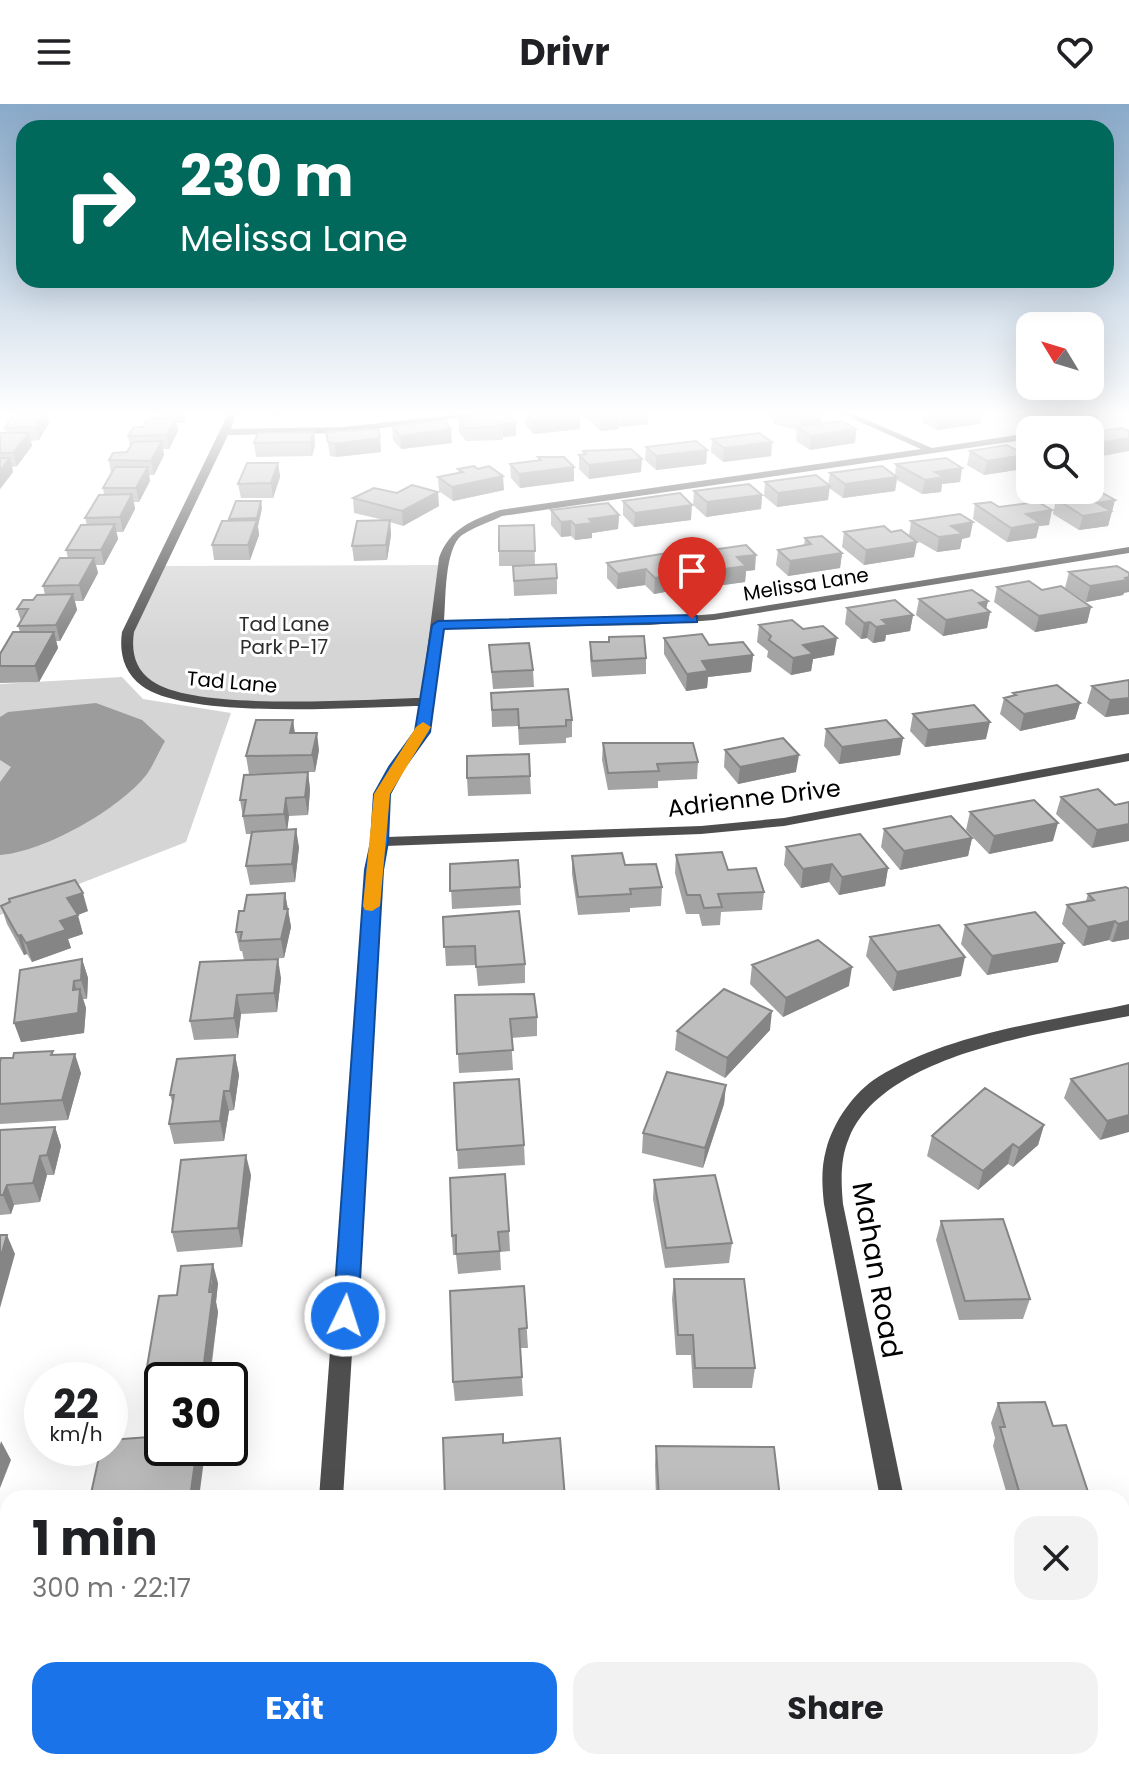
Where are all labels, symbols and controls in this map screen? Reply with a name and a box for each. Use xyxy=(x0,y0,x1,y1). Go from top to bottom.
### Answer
text: Drivr xyxy=(519,27,610,78)
icon: menu xyxy=(32,30,76,74)
icon: heart xyxy=(1053,30,1097,74)
text: 230 m xyxy=(180,137,354,216)
icon: right xyxy=(48,152,152,256)
text: Melissa Lane xyxy=(180,213,408,264)
north arrow xyxy=(1016,312,1104,400)
map controls xyxy=(1016,312,1104,504)
button: search xyxy=(1016,416,1104,504)
pin xyxy=(658,537,726,619)
icon: arrive xyxy=(670,549,714,593)
street label: Melissa Lane xyxy=(741,560,871,608)
park label: Tad Lane Park P-17 xyxy=(239,610,329,661)
street label: Tad Lane xyxy=(186,664,278,700)
street label: Adrienne Drive xyxy=(665,771,843,825)
street label: Mahan Road xyxy=(842,1179,912,1361)
position arrow xyxy=(303,1274,387,1358)
speed limit sign: 30 xyxy=(144,1362,248,1466)
text: 22 xyxy=(53,1376,99,1432)
text: km/h xyxy=(49,1420,103,1448)
text: 1 min xyxy=(32,1505,158,1572)
button: close xyxy=(1014,1516,1098,1600)
text: 300 m · 22:17 xyxy=(32,1570,191,1606)
button: Exit xyxy=(32,1662,557,1754)
button: Share xyxy=(573,1662,1098,1754)

